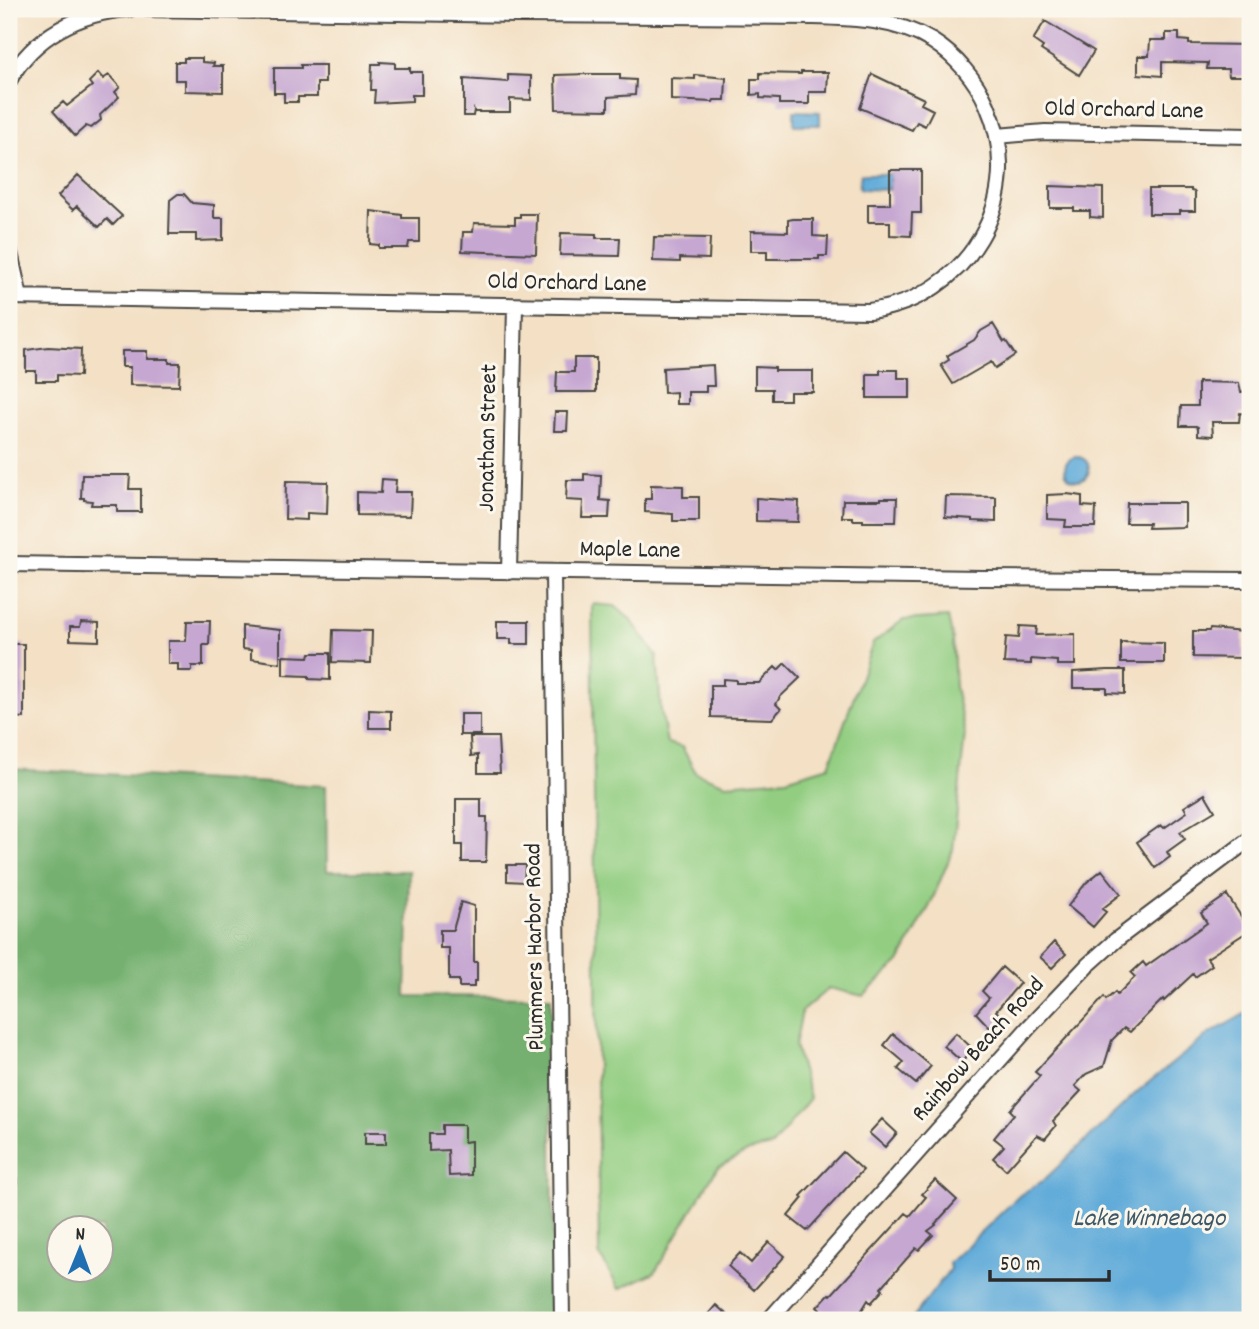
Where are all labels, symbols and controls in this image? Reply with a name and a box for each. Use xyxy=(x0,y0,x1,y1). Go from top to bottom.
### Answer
street label: Old Orchard Lane xyxy=(1044,93,1204,129)
street label: Old Orchard Lane xyxy=(487,266,647,302)
street label: Jonathan Street xyxy=(471,364,507,512)
street label: Maple Lane xyxy=(579,533,681,569)
street label: Plummers Harbor Road xyxy=(517,843,555,1051)
street label: Rainbow Beach Road xyxy=(905,970,1053,1130)
water label: Lake Winnebago xyxy=(1073,1201,1227,1238)
north arrow xyxy=(46,1214,116,1284)
text: N xyxy=(75,1222,85,1249)
scale bar xyxy=(990,1238,1108,1282)
text: 50 m xyxy=(1000,1251,1040,1281)

